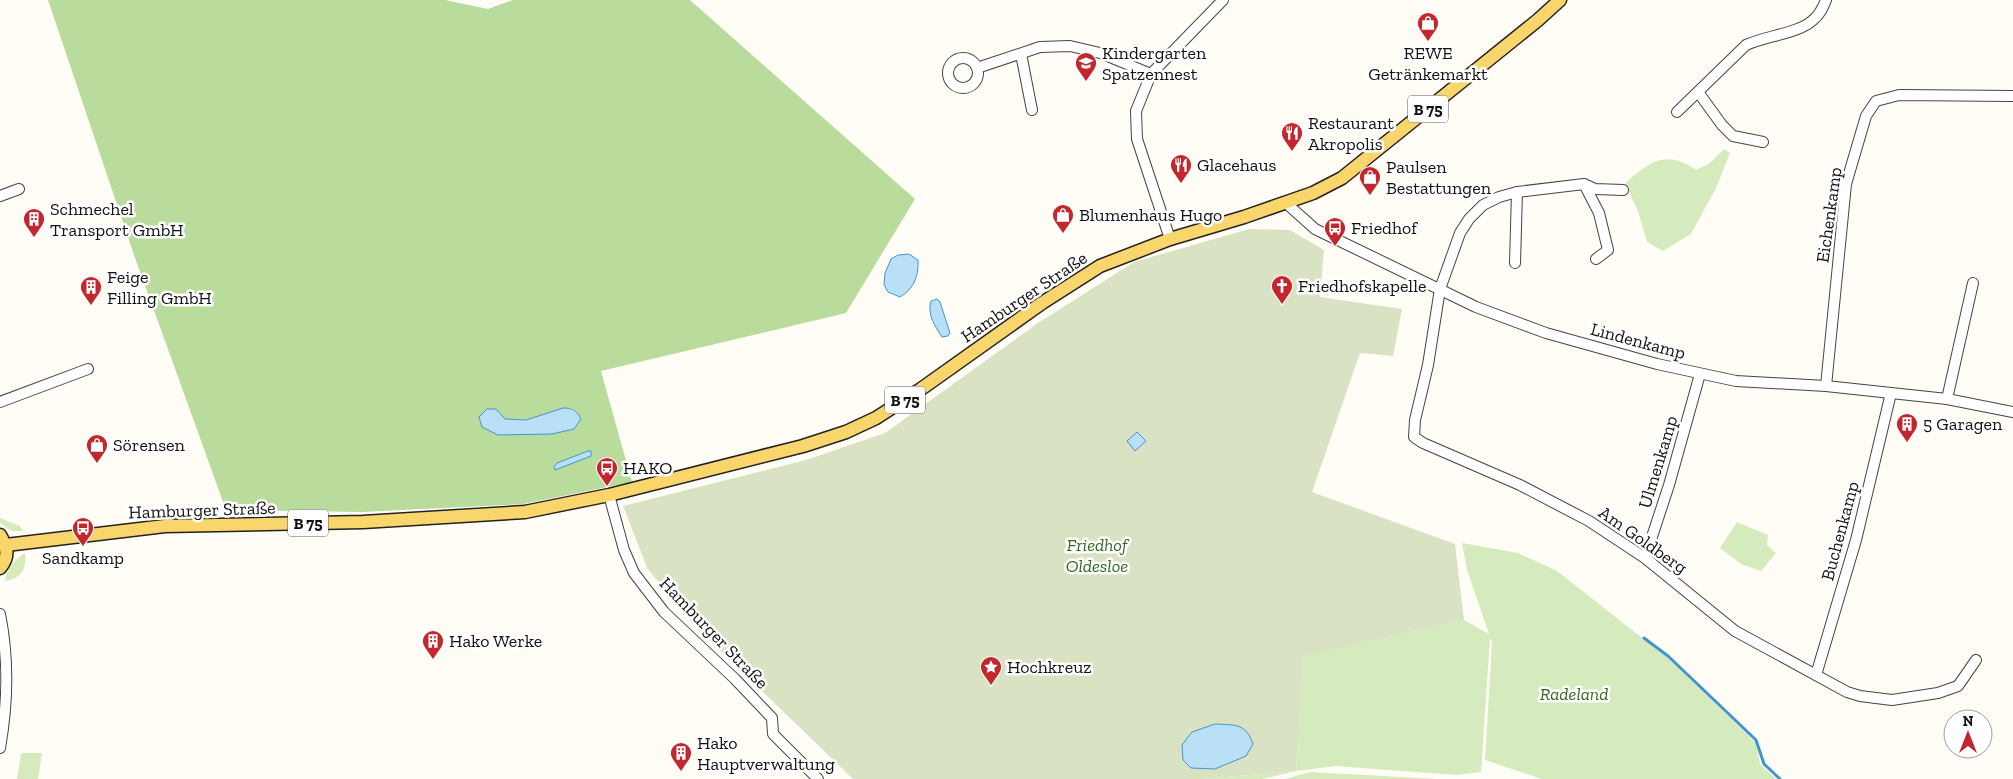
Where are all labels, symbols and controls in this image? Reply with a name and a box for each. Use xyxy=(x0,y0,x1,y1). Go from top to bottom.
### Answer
shop icon: REWE Getränkemarkt xyxy=(1416,11,1440,42)
place label: Kindergarten Spatzennest xyxy=(1102,42,1207,85)
place label: REWE Getränkemarkt xyxy=(1368,42,1488,85)
school or university icon: Kindergarten Spatzennest xyxy=(1074,51,1098,82)
road number: B 75 xyxy=(1408,96,1448,122)
place label: Restaurant Akropolis xyxy=(1308,112,1394,155)
restaurant icon: Restaurant Akropolis xyxy=(1280,121,1304,152)
restaurant icon: Glacehaus xyxy=(1169,153,1193,184)
place label: Glacehaus xyxy=(1197,154,1277,176)
place label: Paulsen Bestattungen xyxy=(1386,156,1492,199)
shop icon: Paulsen Bestattungen xyxy=(1358,165,1382,196)
street label: Eichenkamp xyxy=(1811,166,1847,264)
place label: Schmechel Transport GmbH xyxy=(50,198,184,241)
shop icon: Blumenhaus Hugo xyxy=(1051,203,1075,234)
place label: Blumenhaus Hugo xyxy=(1079,204,1222,226)
building icon: Schmechel Transport GmbH xyxy=(22,207,46,238)
bus stop icon: Friedhof xyxy=(1323,216,1347,247)
place label: Friedhof xyxy=(1351,217,1418,239)
street label: Hamburger Straße xyxy=(957,247,1091,347)
place label: Feige Filling GmbH xyxy=(107,266,212,309)
church icon: Friedhofskapelle xyxy=(1270,274,1294,305)
building icon: Feige Filling GmbH xyxy=(79,275,103,306)
place label: Friedhofskapelle xyxy=(1298,275,1426,297)
street label: Lindenkamp xyxy=(1588,318,1688,364)
road number: B 75 xyxy=(885,386,925,414)
building icon: 5 Garagen xyxy=(1895,412,1919,443)
street label: Ulmenkamp xyxy=(1634,413,1683,511)
place label: 5 Garagen xyxy=(1923,413,2003,435)
shop icon: Sörensen xyxy=(85,433,109,464)
place label: Sörensen xyxy=(113,434,186,456)
bus stop icon: HAKO xyxy=(595,456,619,487)
place label: HAKO xyxy=(623,457,672,479)
street label: Buchenkamp xyxy=(1816,479,1864,583)
street label: Hamburger Straße xyxy=(128,496,276,524)
street label: Am Goldberg xyxy=(1594,501,1692,579)
road number: B 75 xyxy=(288,509,328,536)
bus stop icon: Sandkamp xyxy=(71,516,95,547)
park label: Friedhof Oldesloe xyxy=(1066,534,1130,577)
place label: Sandkamp xyxy=(42,547,124,569)
street label: Hamburger Straße xyxy=(655,572,773,694)
building icon: Hako Werke xyxy=(421,629,445,660)
place label: Hako Werke xyxy=(449,630,542,652)
place icon: Hochkreuz xyxy=(979,655,1003,686)
place label: Hochkreuz xyxy=(1007,656,1092,678)
park label: Radeland xyxy=(1540,683,1608,705)
north arrow xyxy=(1943,709,1993,759)
text: N xyxy=(1963,713,1974,730)
place label: Hako Hauptverwaltung xyxy=(697,732,835,775)
building icon: Hako Hauptverwaltung xyxy=(669,741,693,772)

